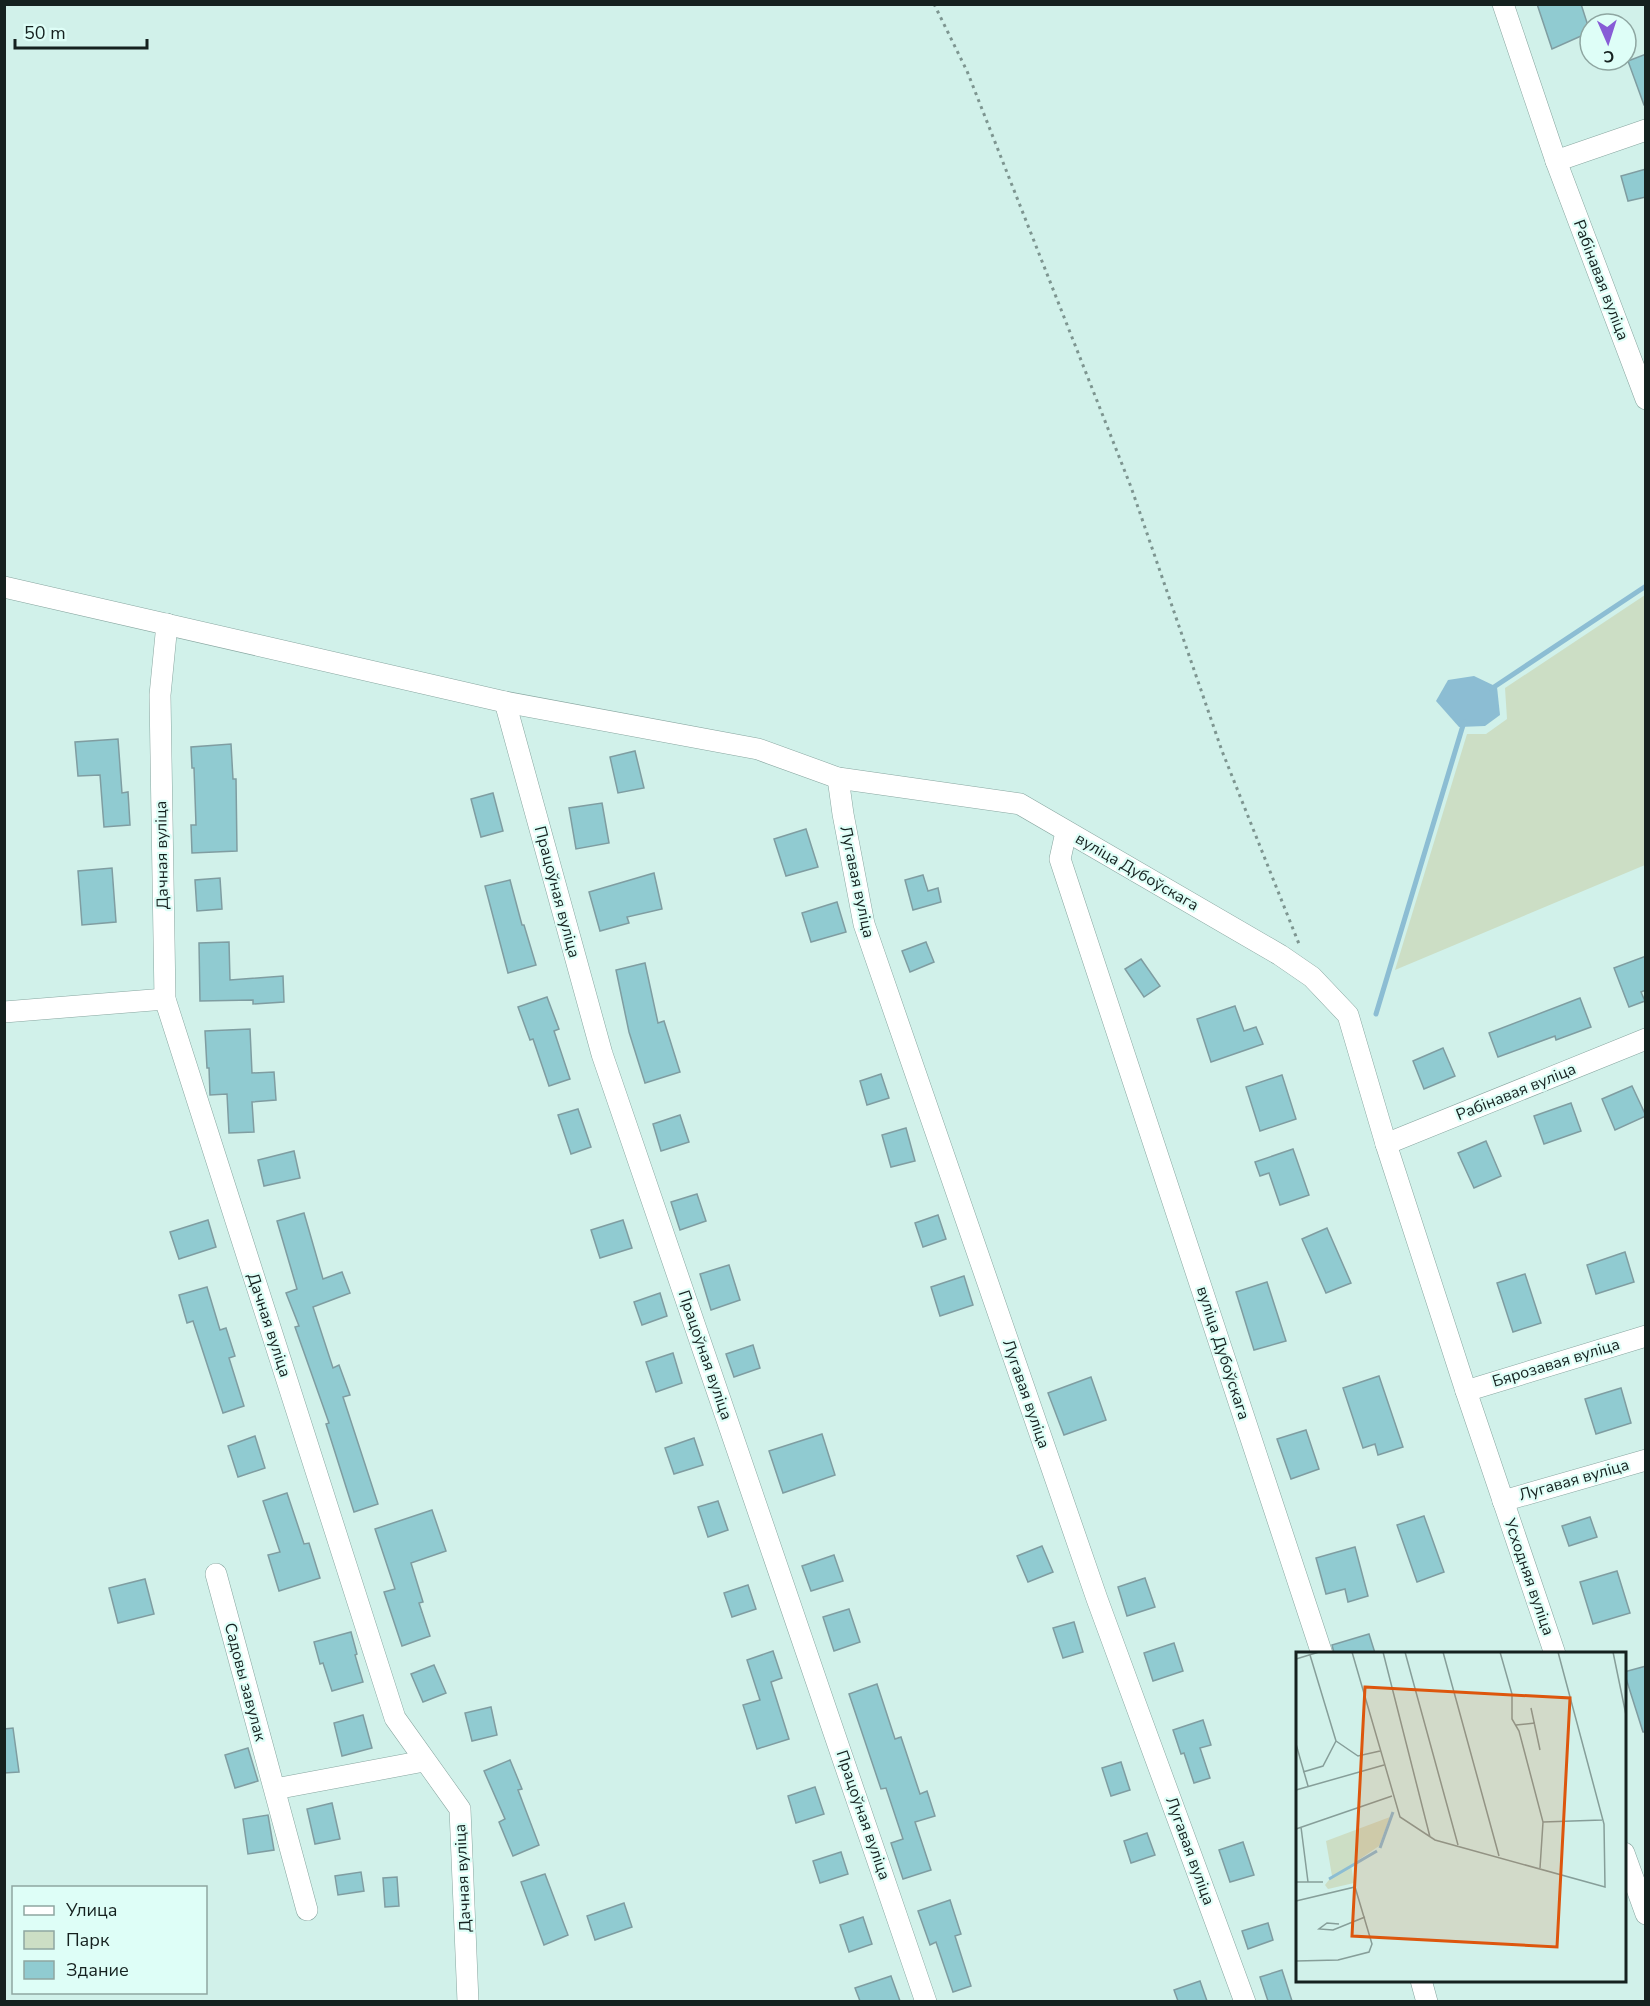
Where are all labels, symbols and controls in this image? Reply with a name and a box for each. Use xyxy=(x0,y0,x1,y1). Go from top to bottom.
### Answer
scale bar xyxy=(15,12,147,50)
north arrow xyxy=(1578,12,1638,72)
text: 50 m xyxy=(24,21,66,45)
text: С xyxy=(1603,45,1615,67)
street label: Рабінавая вуліца xyxy=(1568,217,1634,343)
street label: Дачная вуліца xyxy=(150,801,174,909)
street label: Працоўная вуліца xyxy=(529,824,585,960)
street label: Лугавая вуліца xyxy=(834,824,880,940)
street label: вуліца Дубоўскага xyxy=(1071,828,1203,916)
street label: Рабінавая вуліца xyxy=(1453,1058,1579,1126)
street label: Дачная вуліца xyxy=(242,1270,296,1380)
street label: вуліца Дубоўскага xyxy=(1191,1283,1255,1423)
street label: Працоўная вуліца xyxy=(672,1287,738,1423)
street label: Бярозавая вуліца xyxy=(1490,1333,1622,1393)
street label: Лугавая вуліца xyxy=(997,1337,1055,1451)
street label: Лугавая вуліца xyxy=(1516,1454,1632,1506)
street label: Усходняя вуліца xyxy=(1498,1515,1559,1638)
street label: Садовы завулак xyxy=(219,1620,272,1744)
inset map xyxy=(1296,1652,1626,1982)
street label: Працоўная вуліца xyxy=(830,1747,896,1883)
street label: Лугавая вуліца xyxy=(1160,1794,1220,1908)
street label: Дачная вуліца xyxy=(449,1823,477,1933)
legend xyxy=(12,1886,207,1994)
text: Улица xyxy=(65,1898,117,1922)
text: Парк xyxy=(66,1928,110,1952)
text: Здание xyxy=(66,1958,129,1982)

